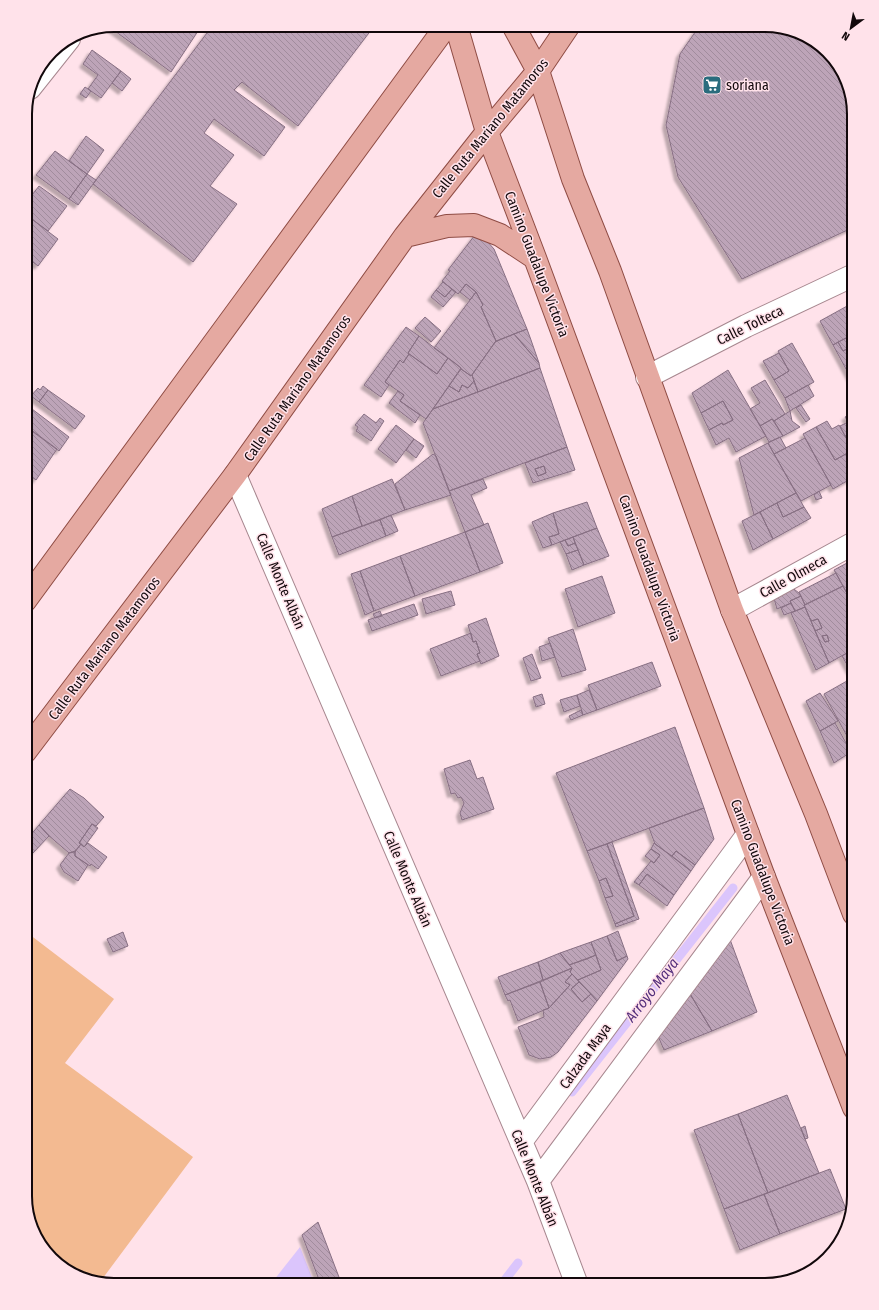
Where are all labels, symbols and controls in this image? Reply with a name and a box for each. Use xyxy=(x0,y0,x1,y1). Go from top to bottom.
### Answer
north arrow xyxy=(831,8,871,48)
text: N xyxy=(840,29,852,43)
street label: Calle Ruta Mariano Matamoros xyxy=(429,55,552,202)
supermarket icon: soriana xyxy=(701,74,723,96)
place label: soriana xyxy=(726,77,769,94)
street label: Camino Guadalupe Victoria xyxy=(501,189,572,340)
street label: Calle Tolteca xyxy=(714,302,786,349)
street label: Calle Ruta Mariano Matamoros xyxy=(240,312,355,465)
street label: Camino Guadalupe Victoria xyxy=(615,492,684,644)
street label: Calle Monte Albán xyxy=(253,530,309,632)
street label: Calle Olmeca xyxy=(757,551,830,602)
street label: Calle Ruta Mariano Matamoros xyxy=(45,573,164,723)
street label: Camino Guadalupe Victoria xyxy=(727,797,798,948)
street label: Calle Monte Albán xyxy=(380,828,436,930)
water label: Arroyo Maya xyxy=(621,954,683,1026)
street label: Calzada Maya xyxy=(556,1020,615,1092)
street label: Calle Monte Albán xyxy=(507,1127,562,1229)

